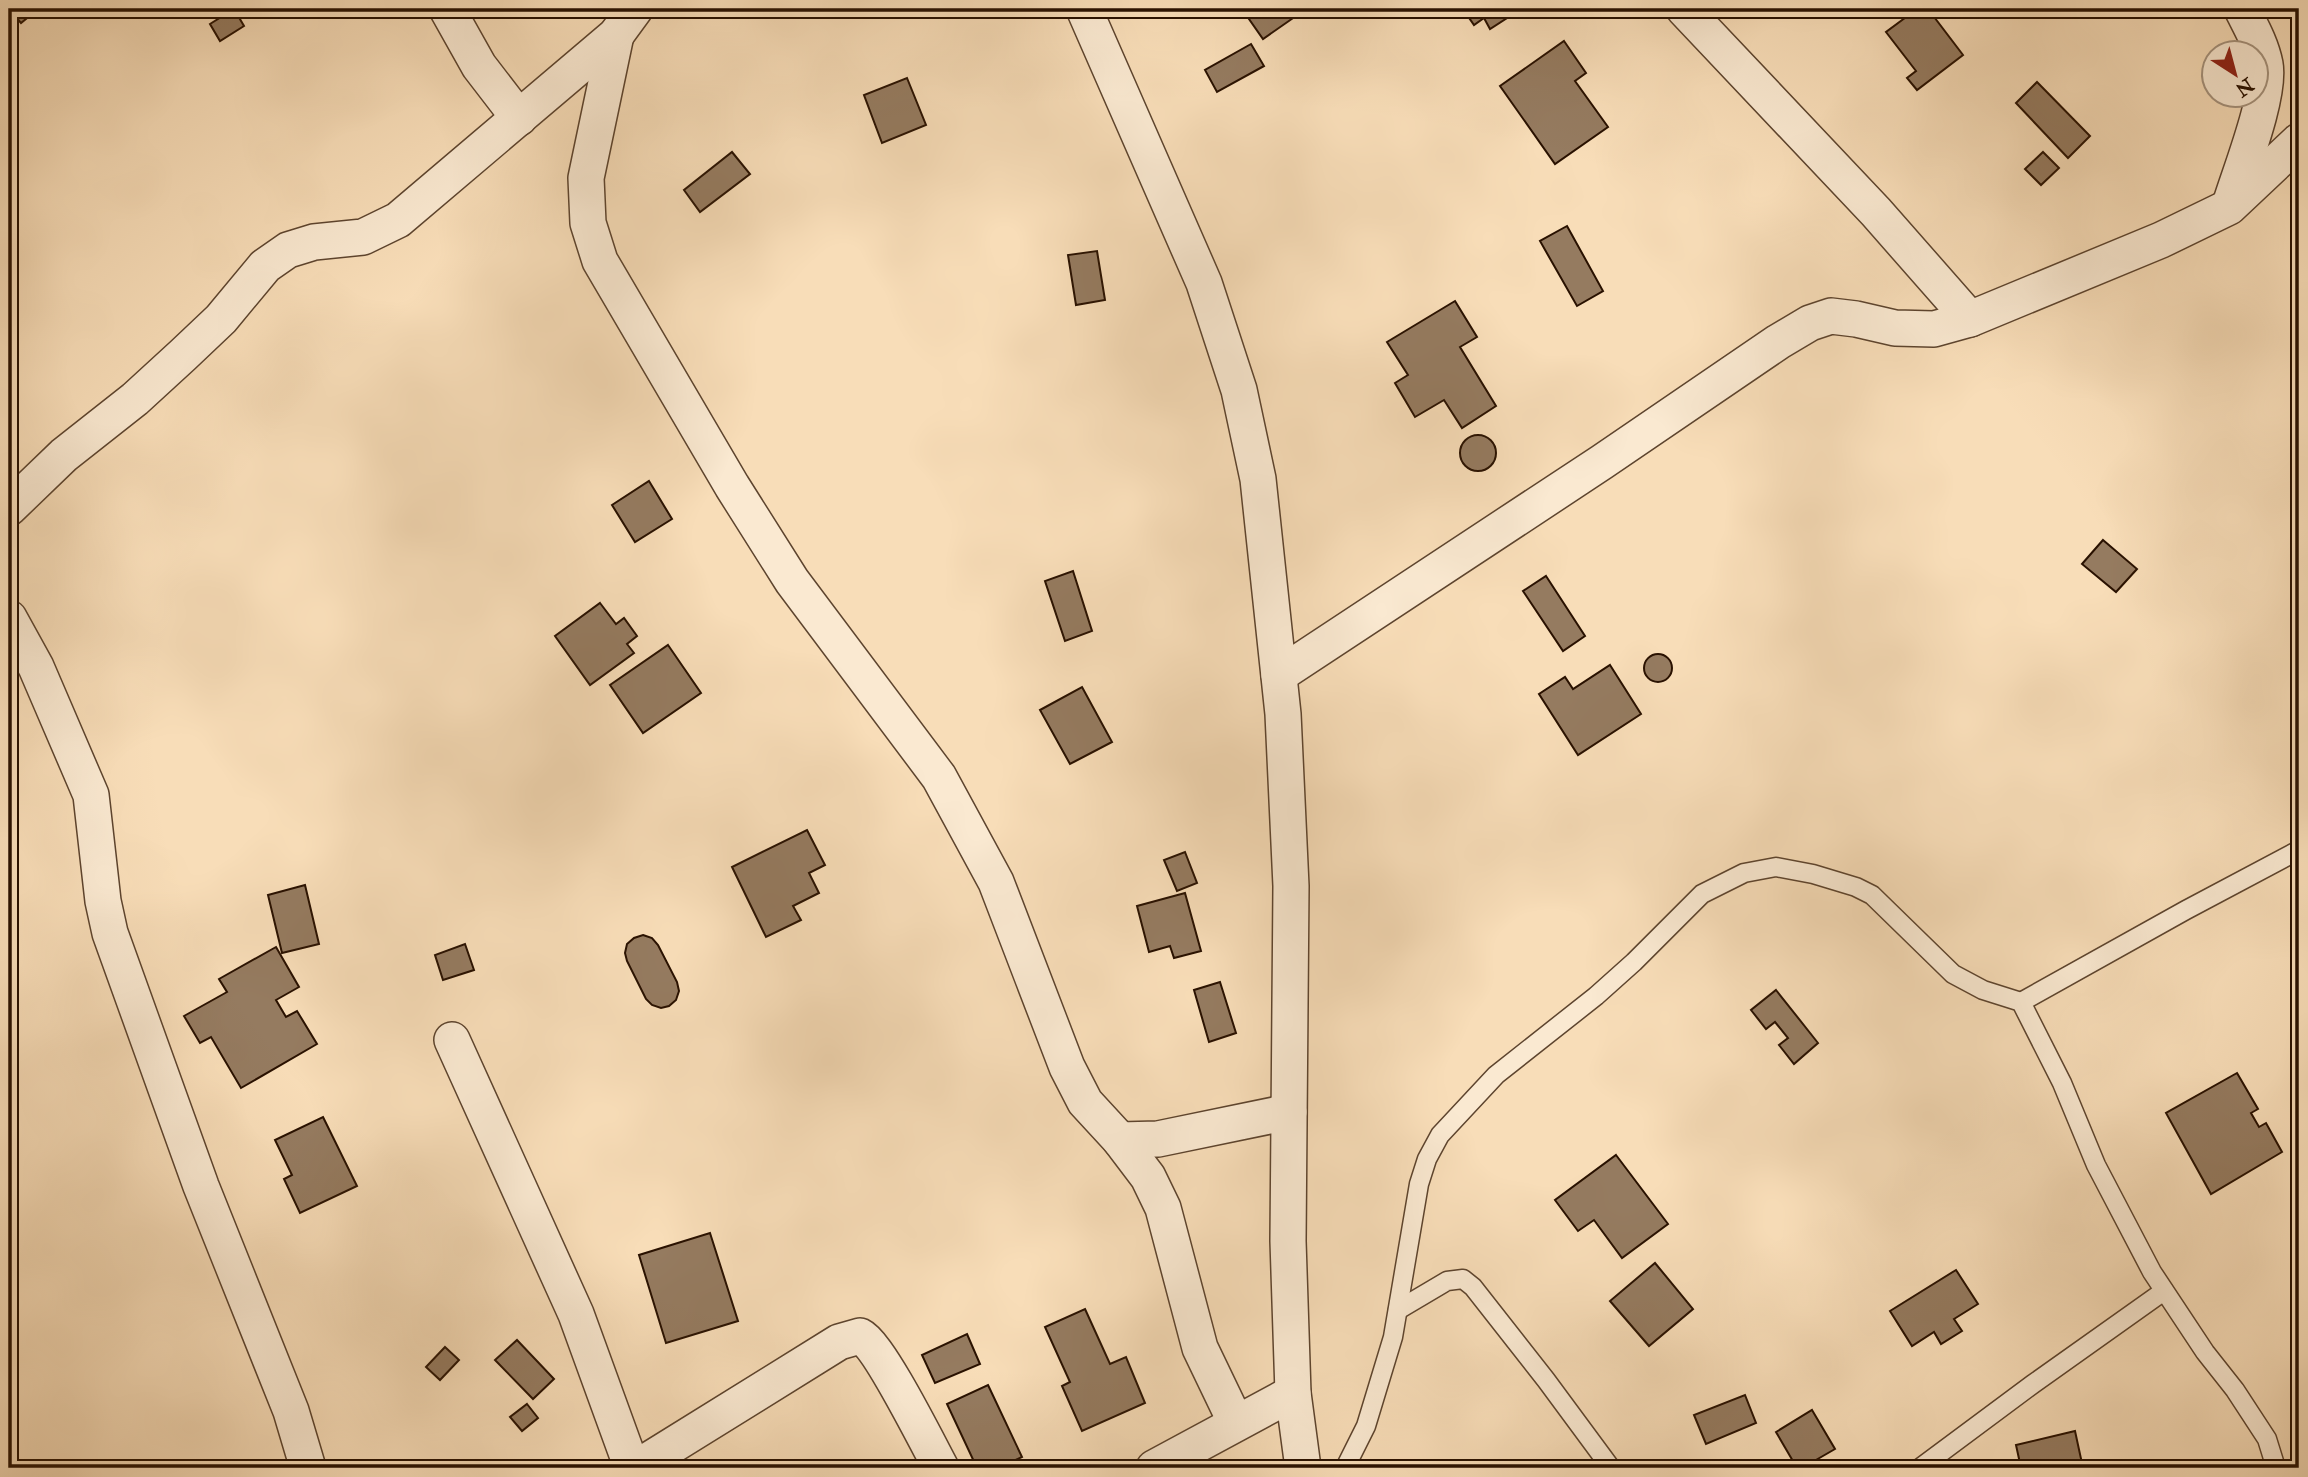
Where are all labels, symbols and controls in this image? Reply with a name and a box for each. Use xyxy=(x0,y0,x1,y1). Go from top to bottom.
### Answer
north arrow xyxy=(2200,38,2270,108)
text: N xyxy=(2230,72,2259,102)

